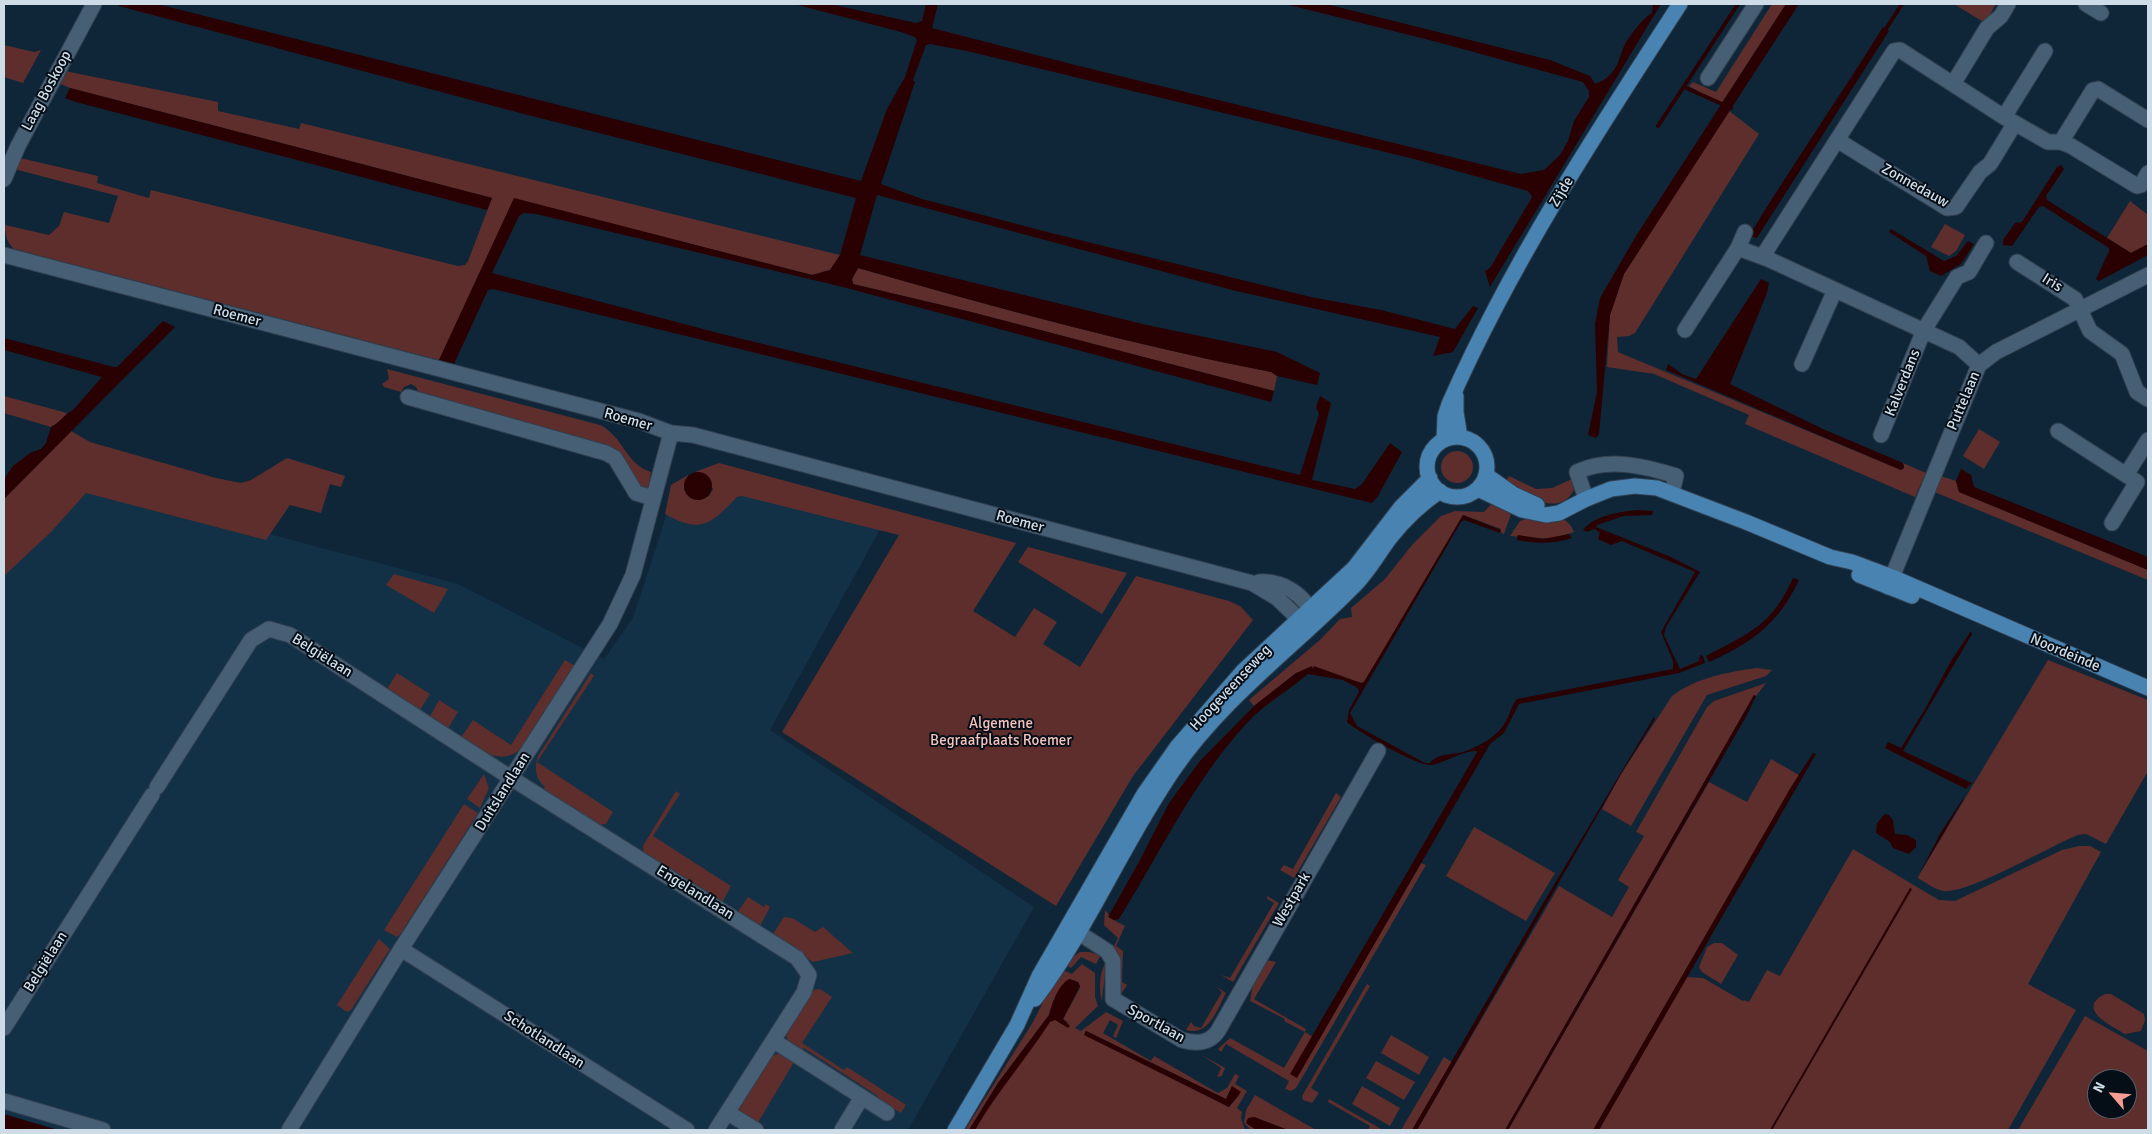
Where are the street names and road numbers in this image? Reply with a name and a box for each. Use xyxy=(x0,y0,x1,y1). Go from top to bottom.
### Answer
street label: Laag Boskoop xyxy=(18,48,76,134)
street label: Zonnedauw xyxy=(1878,160,1952,212)
street label: Zijde xyxy=(1546,174,1578,210)
street label: Iris xyxy=(2038,270,2066,296)
street label: Roemer xyxy=(211,301,263,331)
street label: Kalverdans xyxy=(1881,347,1925,419)
street label: Puttelaan xyxy=(1944,369,1984,433)
street label: Roemer xyxy=(602,405,654,435)
street label: Roemer xyxy=(994,507,1046,537)
street label: Belgiëlaan xyxy=(288,630,356,682)
street label: Noordeinde xyxy=(2027,630,2103,676)
street label: Hoogeveenseweg xyxy=(1187,641,1275,735)
street label: Duitslandlaan xyxy=(472,749,534,835)
street label: Engelandlaan xyxy=(653,862,737,924)
street label: Westpark xyxy=(1269,869,1315,931)
street label: Belgiëlaan xyxy=(20,928,72,996)
street label: Sportlaan xyxy=(1124,1001,1188,1047)
street label: Schotlandlaan xyxy=(500,1007,588,1073)

